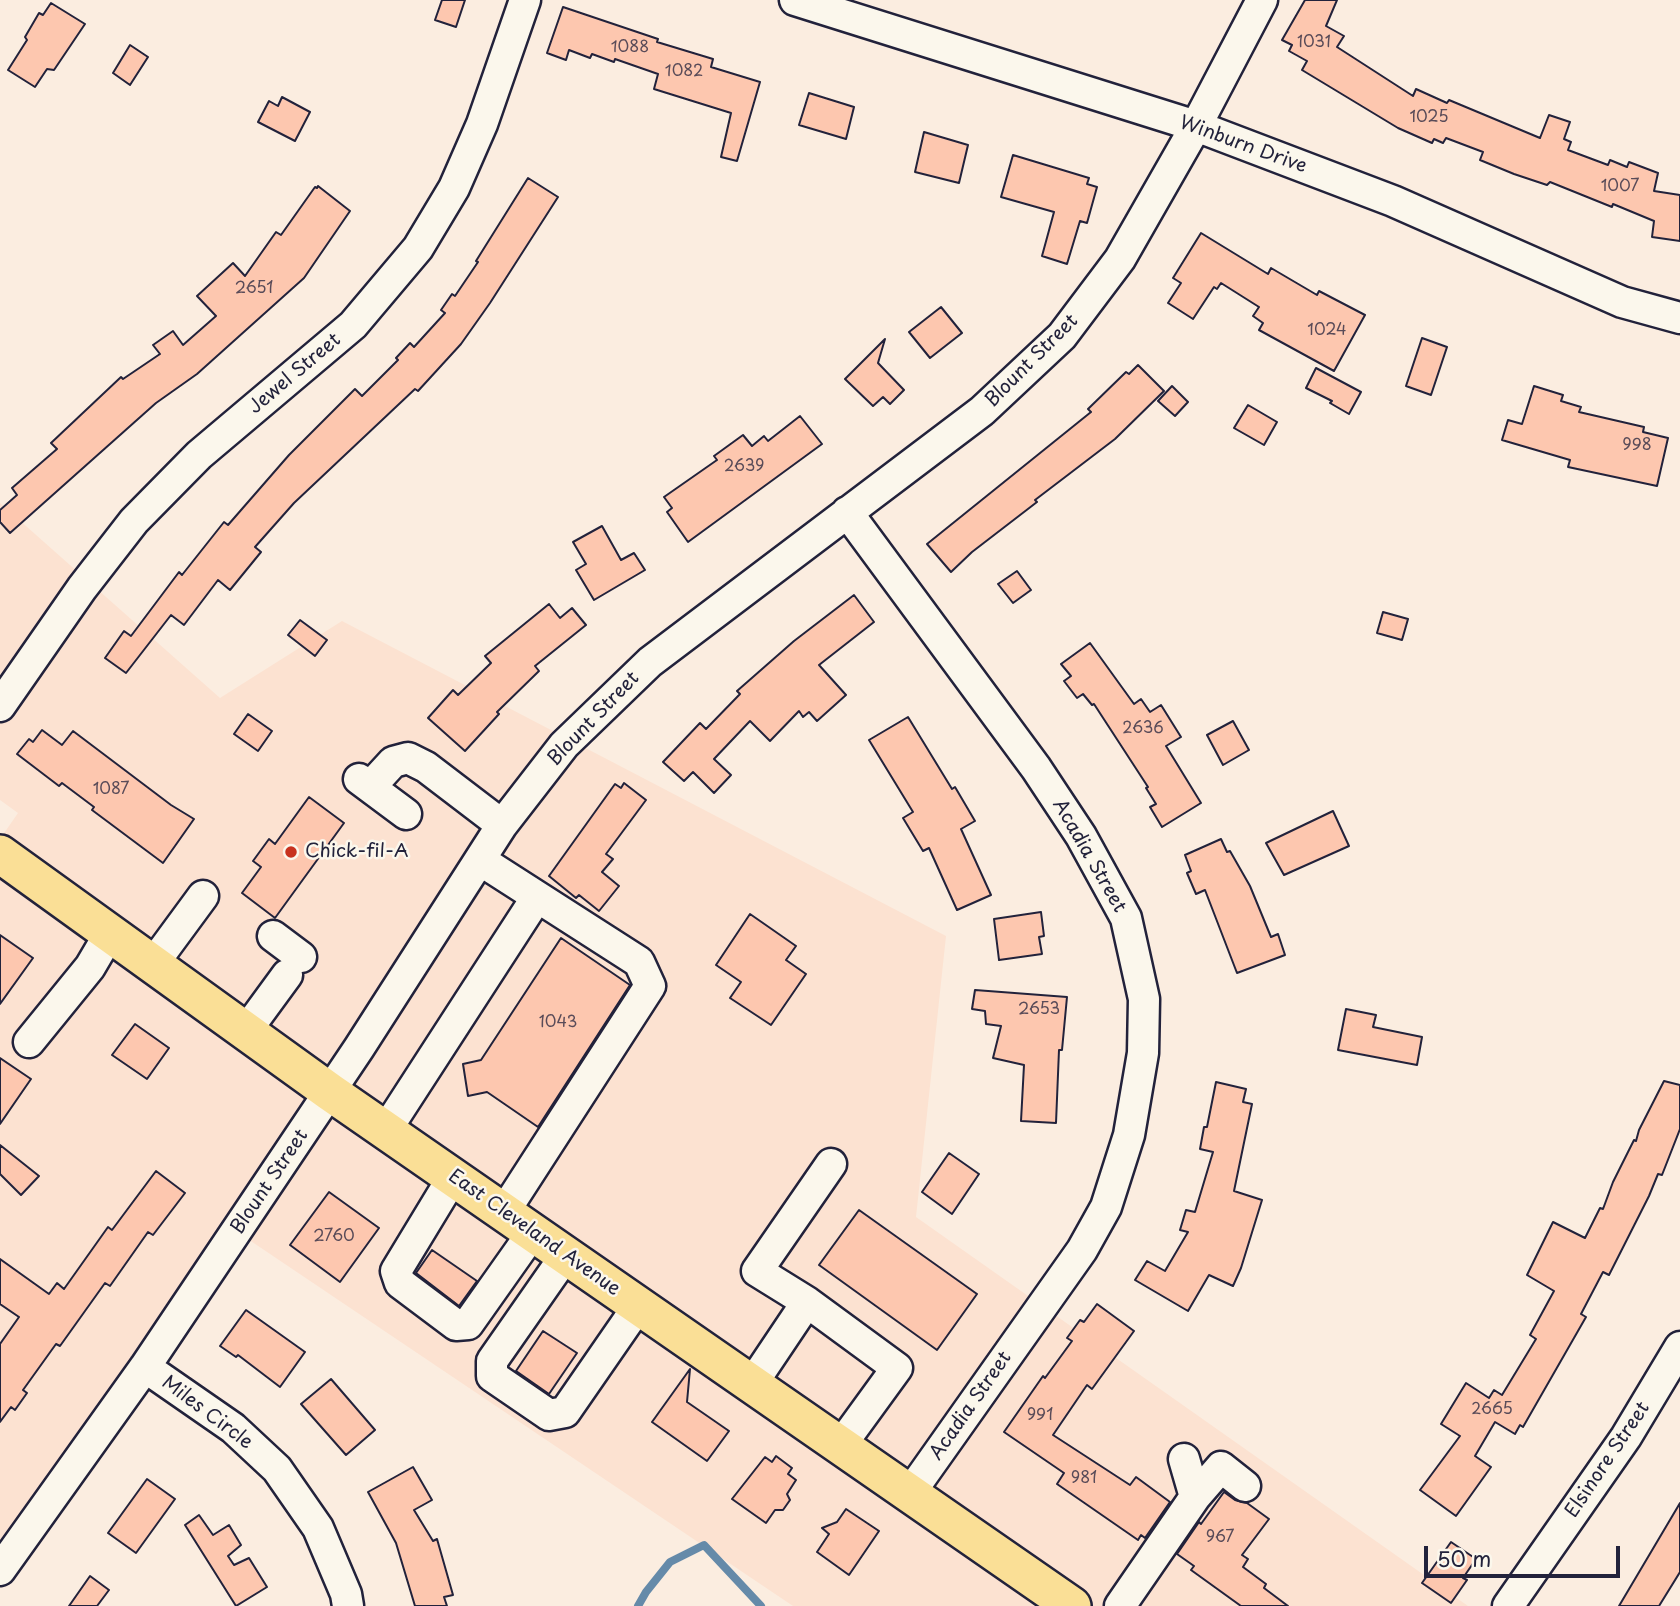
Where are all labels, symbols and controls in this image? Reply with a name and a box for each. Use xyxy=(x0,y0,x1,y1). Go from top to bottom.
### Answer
house number: 1031 xyxy=(1297,33,1331,53)
house number: 1088 xyxy=(611,38,649,58)
house number: 1082 xyxy=(665,62,703,82)
house number: 1025 xyxy=(1409,108,1449,128)
street label: Winburn Drive xyxy=(1176,111,1310,179)
house number: 1007 xyxy=(1601,177,1639,197)
house number: 2651 xyxy=(235,279,273,299)
street label: Blount Street xyxy=(981,310,1083,412)
house number: 1024 xyxy=(1307,321,1347,341)
street label: Jewel Street xyxy=(244,329,346,419)
house number: 998 xyxy=(1622,436,1652,456)
house number: 2639 xyxy=(724,457,764,477)
street label: Blount Street xyxy=(544,667,644,771)
house number: 2636 xyxy=(1122,719,1164,739)
house number: 1087 xyxy=(93,780,129,800)
street label: Acadia Street xyxy=(1047,795,1131,917)
place label: Chick-fil-A xyxy=(305,841,409,863)
marker: Chick-fil-A xyxy=(283,844,299,860)
house number: 2653 xyxy=(1018,1000,1060,1020)
house number: 1043 xyxy=(539,1013,577,1033)
street label: Blount Street xyxy=(227,1125,313,1239)
street label: East Cleveland Avenue xyxy=(444,1165,624,1301)
house number: 2760 xyxy=(313,1227,355,1247)
street label: Acadia Street xyxy=(925,1347,1017,1465)
street label: Miles Circle xyxy=(157,1371,257,1455)
street label: Elsinore Street xyxy=(1561,1398,1655,1522)
house number: 2665 xyxy=(1471,1400,1513,1420)
house number: 991 xyxy=(1027,1406,1053,1426)
house number: 981 xyxy=(1071,1469,1097,1489)
house number: 967 xyxy=(1206,1528,1234,1548)
scale bar xyxy=(1428,1532,1624,1576)
text: 50 m xyxy=(1437,1542,1491,1574)

